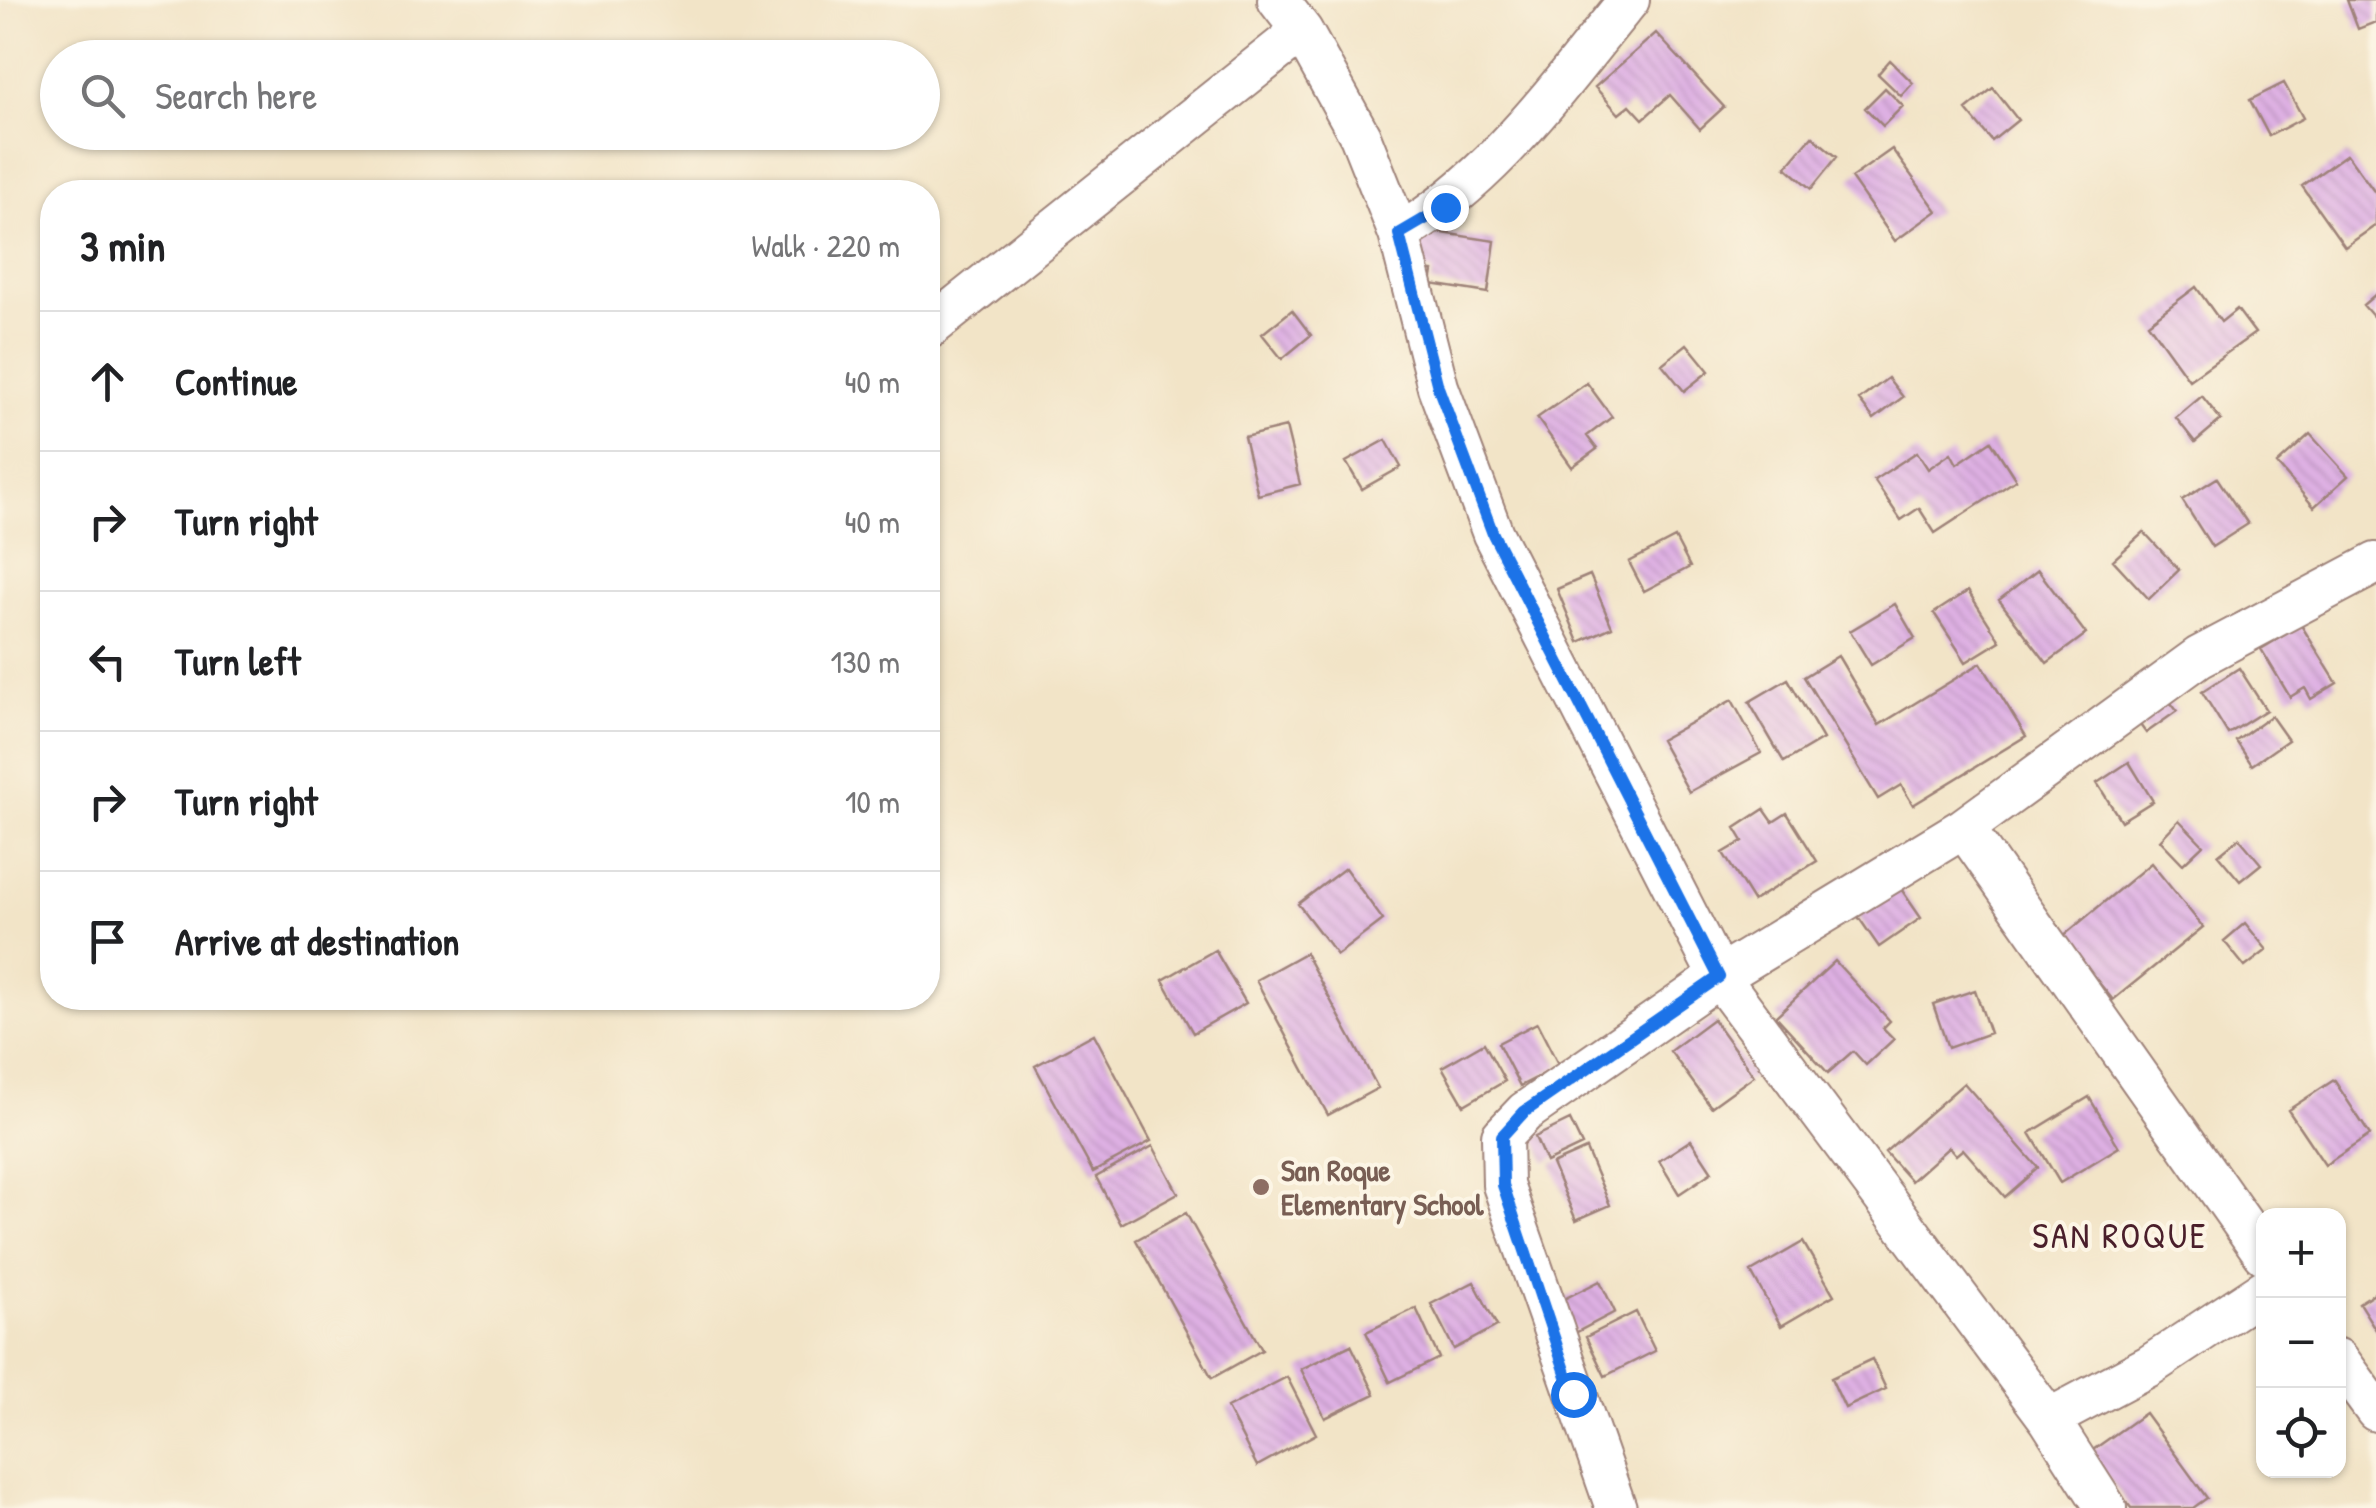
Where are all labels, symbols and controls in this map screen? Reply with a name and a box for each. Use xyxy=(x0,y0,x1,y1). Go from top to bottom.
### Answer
search box xyxy=(40,40,940,150)
icon: search xyxy=(75,68,130,123)
text: Search here xyxy=(155,69,317,121)
route end xyxy=(1423,185,1469,231)
text: 3 min xyxy=(80,217,165,274)
text: Walk · 220 m xyxy=(751,224,900,267)
icon: ahead xyxy=(80,354,135,409)
text: Continue xyxy=(175,355,297,407)
text: 40 m xyxy=(845,360,900,403)
icon: right xyxy=(80,494,135,549)
text: Turn right xyxy=(175,495,318,547)
text: 40 m xyxy=(845,500,900,543)
icon: left xyxy=(80,634,135,689)
text: Turn left xyxy=(175,635,300,687)
text: 130 m xyxy=(831,640,900,683)
icon: right xyxy=(80,774,135,829)
text: Turn right xyxy=(175,775,318,827)
text: 10 m xyxy=(845,780,900,823)
icon: arrive xyxy=(80,914,135,969)
text: Arrive at destination xyxy=(175,915,459,967)
place label: San Roque Elementary School xyxy=(1281,1150,1484,1225)
marker: San Roque Elementary School xyxy=(1250,1176,1272,1198)
map controls xyxy=(2256,1208,2346,1478)
button: + xyxy=(2256,1208,2346,1298)
district label: SAN ROQUE xyxy=(2032,1212,2208,1259)
button: − xyxy=(2256,1298,2346,1388)
route start xyxy=(1551,1372,1597,1418)
button: locate xyxy=(2256,1388,2346,1478)

